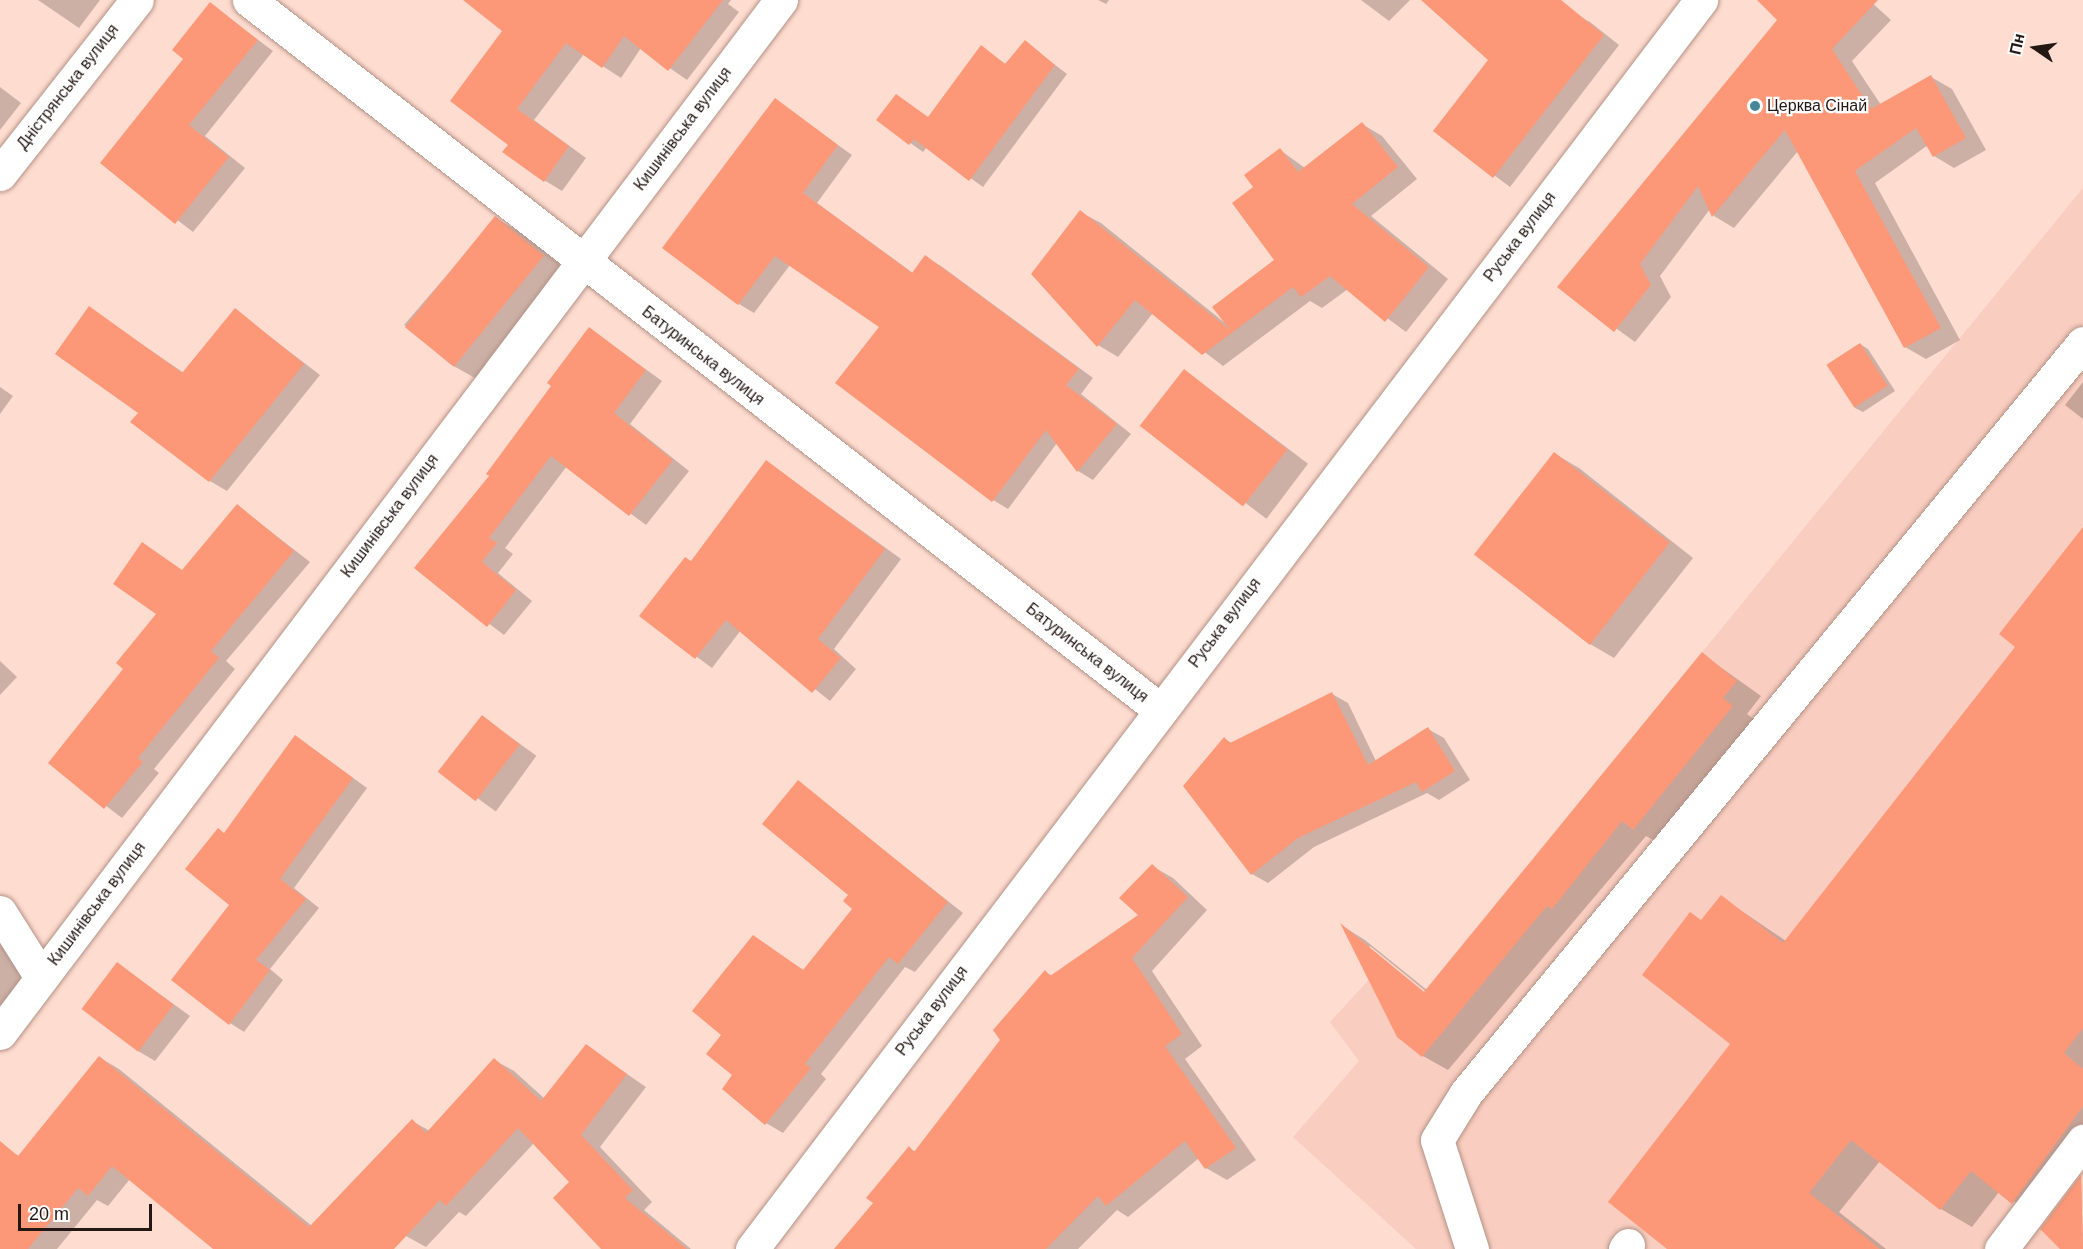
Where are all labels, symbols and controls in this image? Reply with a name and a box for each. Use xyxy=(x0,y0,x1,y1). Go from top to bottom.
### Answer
north arrow xyxy=(2005,18,2065,78)
street label: Дністрянська вулиця xyxy=(13,21,123,153)
text: Пн xyxy=(2006,32,2028,56)
street label: Кишинівська вулиця xyxy=(630,63,736,195)
place label: Церква Сінай xyxy=(1767,96,1867,116)
marker: Церква Сінай xyxy=(1748,99,1762,113)
street label: Руська вулиця xyxy=(1480,188,1560,286)
street label: Батуринська вулиця xyxy=(638,302,768,410)
street label: Кишинівська вулиця xyxy=(337,450,443,582)
street label: Руська вулиця xyxy=(1185,574,1265,672)
street label: Батуринська вулиця xyxy=(1022,599,1152,707)
street label: Кишинівська вулиця xyxy=(44,838,150,970)
street label: Руська вулиця xyxy=(892,962,972,1060)
scale bar xyxy=(21,1192,154,1230)
text: 20 m xyxy=(29,1204,69,1224)

